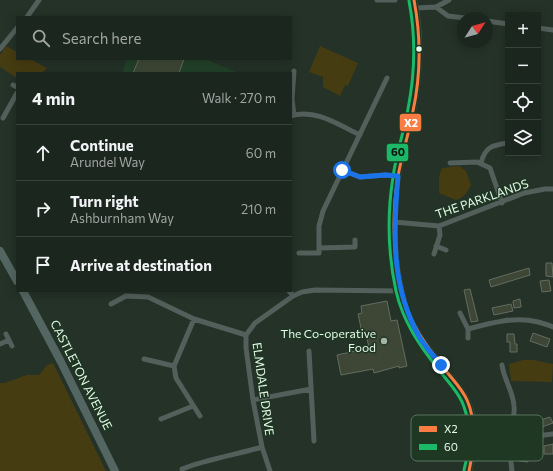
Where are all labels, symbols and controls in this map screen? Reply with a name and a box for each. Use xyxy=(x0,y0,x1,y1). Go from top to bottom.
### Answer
north arrow xyxy=(457,12,493,48)
map controls xyxy=(505,12,541,156)
button: + xyxy=(505,12,541,48)
search box xyxy=(16,16,292,60)
icon: search xyxy=(30,27,52,49)
text: Search here xyxy=(62,29,141,47)
unlabelled marker xyxy=(414,44,424,54)
button: − xyxy=(505,48,541,84)
button: locate xyxy=(505,84,541,120)
text: 4 min xyxy=(32,88,75,109)
text: Walk · 270 m xyxy=(202,90,276,106)
line badge: X2 xyxy=(399,113,422,132)
text: X2 xyxy=(404,116,418,129)
button: layers xyxy=(505,120,541,156)
text: Continue xyxy=(70,136,134,154)
icon: ahead xyxy=(32,142,54,164)
line badge: 60 xyxy=(386,143,409,162)
text: 60 m xyxy=(246,145,276,161)
text: 60 xyxy=(391,145,405,158)
text: Arundel Way xyxy=(70,154,145,170)
route start xyxy=(333,161,351,179)
street label: THE PARKLANDS xyxy=(433,176,530,221)
text: Turn right xyxy=(70,192,139,210)
icon: right xyxy=(32,198,54,220)
text: 210 m xyxy=(241,201,276,217)
text: Ashburnham Way xyxy=(70,210,174,226)
icon: arrive xyxy=(32,254,54,276)
text: Arrive at destination xyxy=(70,256,212,274)
street label: CASTLETON AVENUE xyxy=(48,317,116,432)
place label: The Co-operative Food xyxy=(281,326,376,354)
marker: The Co-operative Food xyxy=(379,336,389,346)
street label: ELMDALE DRIVE xyxy=(251,341,277,436)
route end xyxy=(432,356,450,374)
legend xyxy=(411,415,543,461)
text: X2 xyxy=(444,422,458,435)
text: 60 xyxy=(444,440,458,453)

